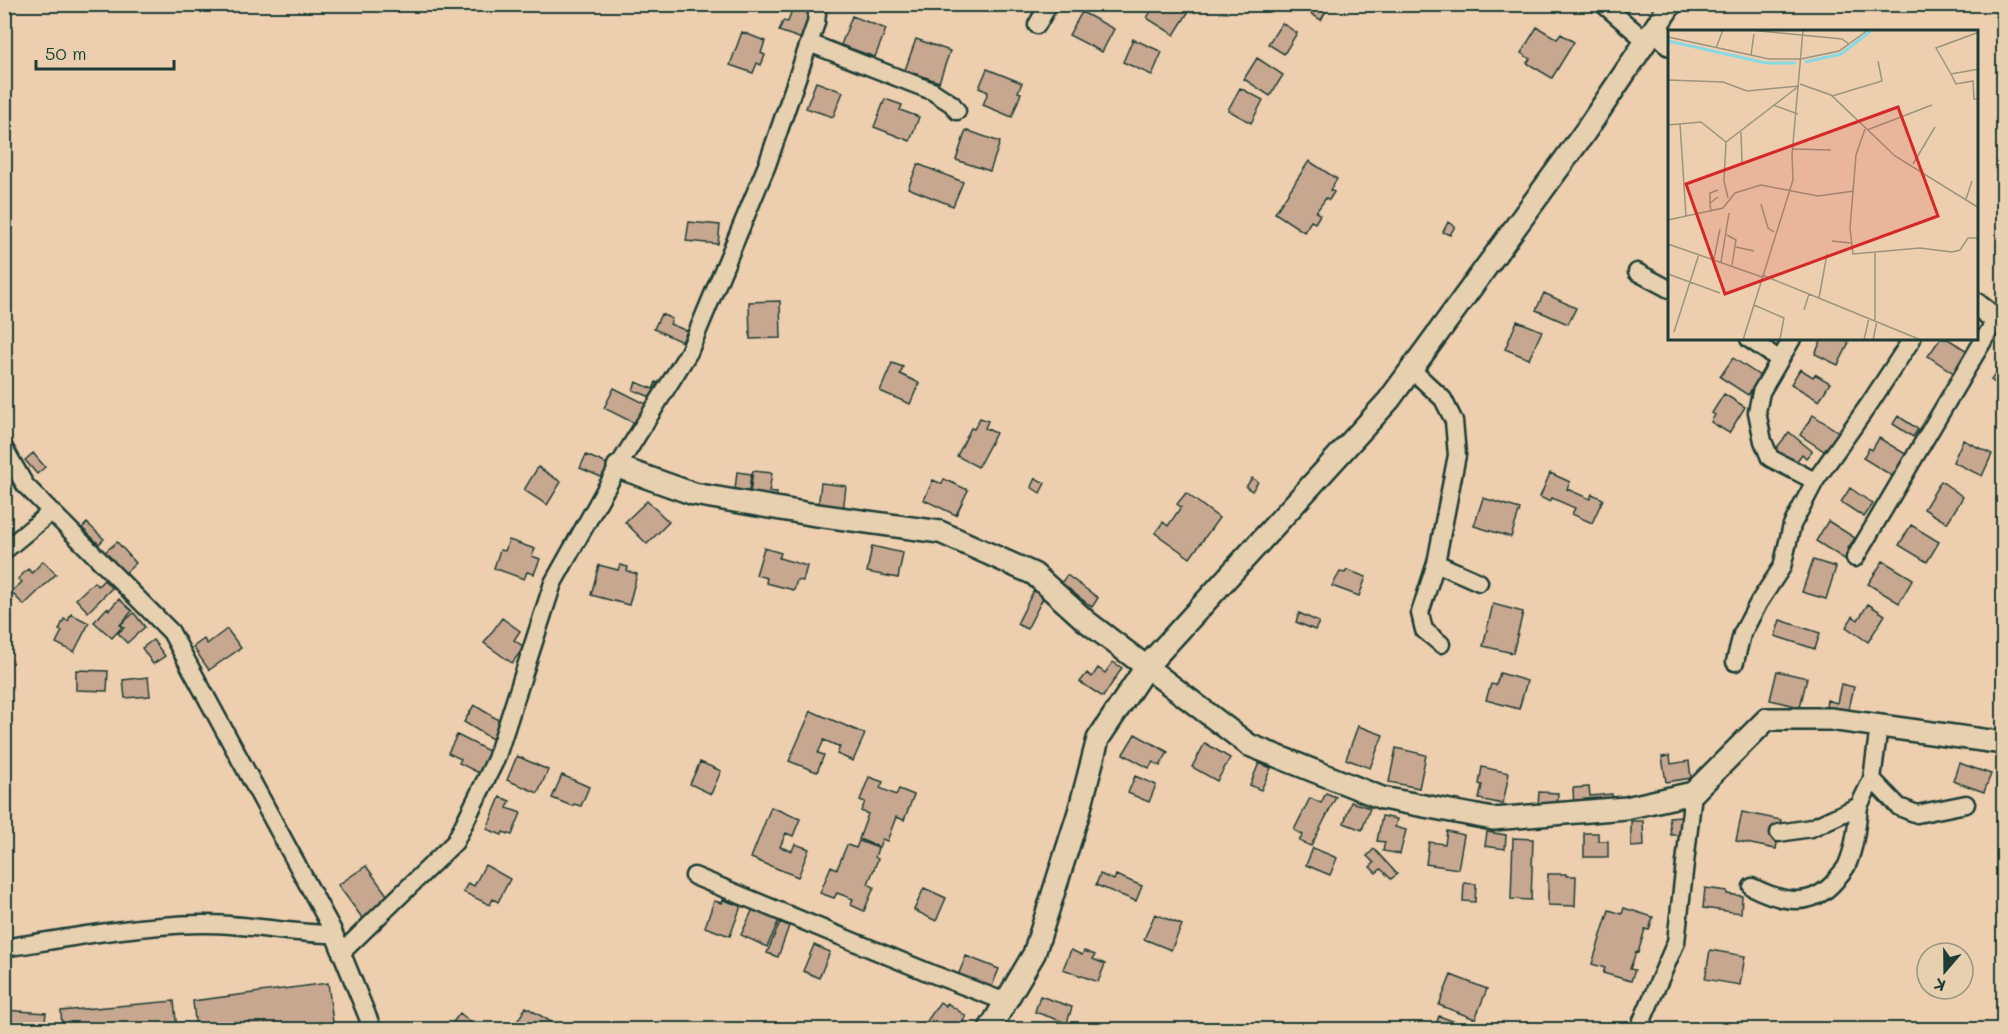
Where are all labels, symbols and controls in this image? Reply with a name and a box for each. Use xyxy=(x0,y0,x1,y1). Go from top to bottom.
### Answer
inset map xyxy=(1668,30,1978,340)
scale bar xyxy=(36,33,174,71)
text: 50 m xyxy=(45,41,87,65)
north arrow xyxy=(1915,941,1975,1001)
text: K xyxy=(1931,974,1948,997)

